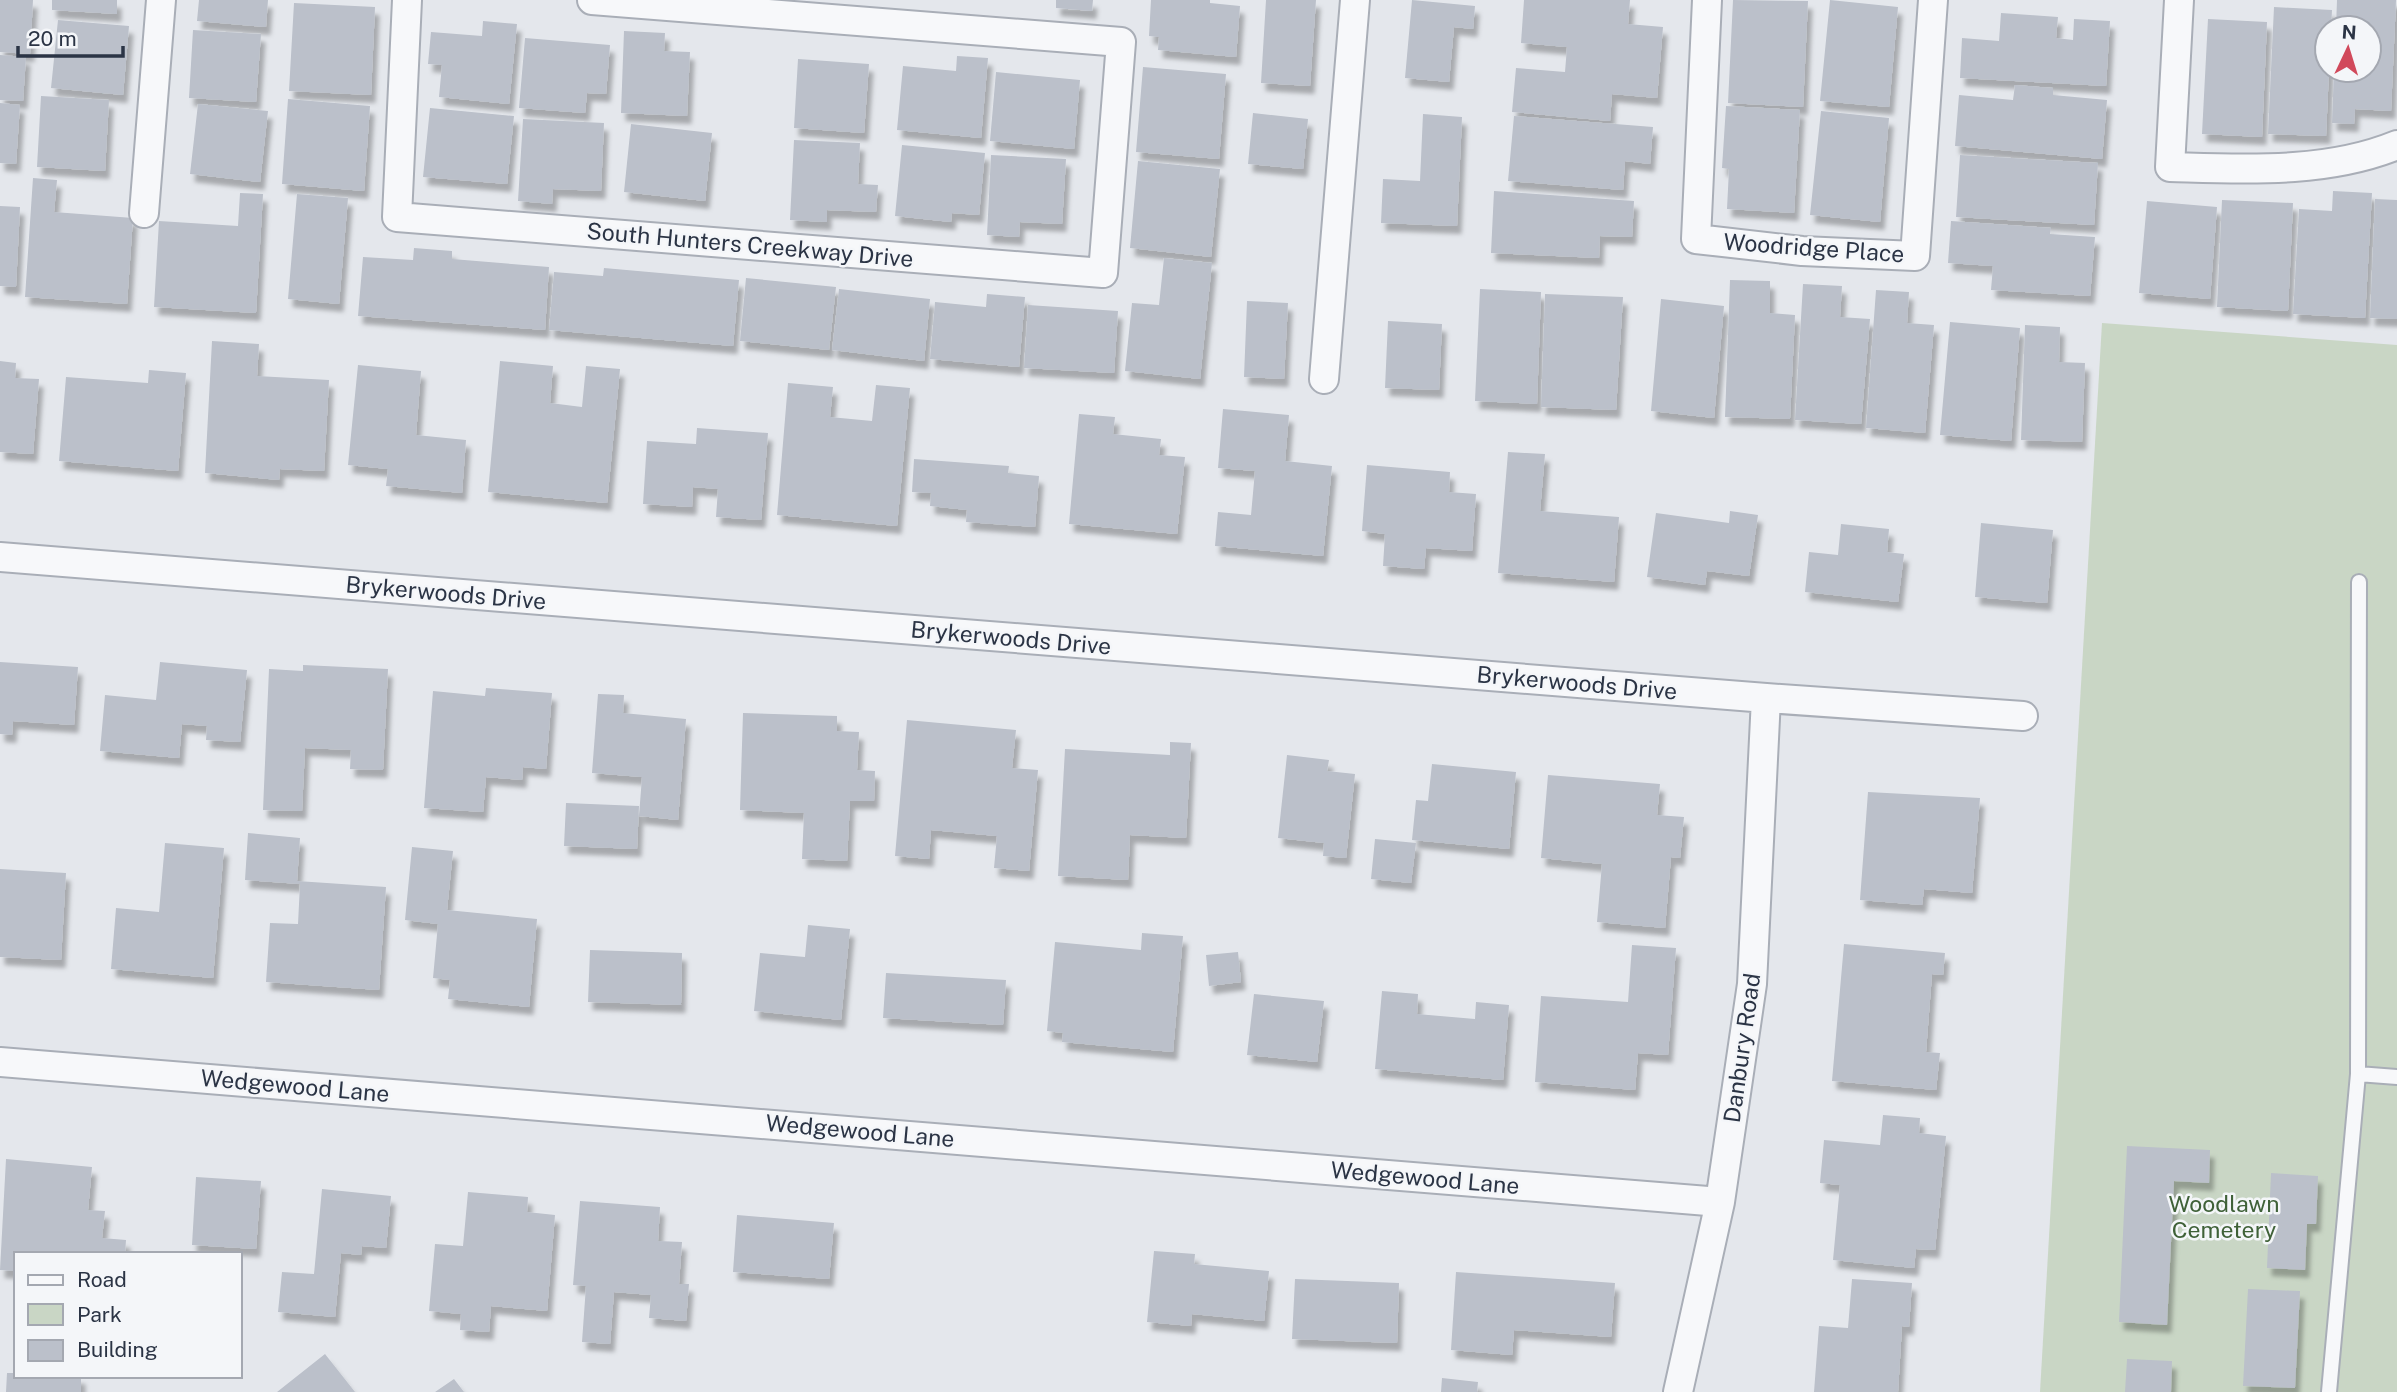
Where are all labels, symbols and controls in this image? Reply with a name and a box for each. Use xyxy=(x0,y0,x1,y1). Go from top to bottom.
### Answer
scale bar xyxy=(18,14,122,58)
north arrow xyxy=(2313,14,2383,84)
text: N xyxy=(2341,21,2357,44)
text: 20 m xyxy=(28,26,77,51)
street label: South Hunters Creekway Drive xyxy=(586,217,915,272)
street label: Woodridge Place xyxy=(1723,228,1905,267)
street label: Brykerwoods Drive xyxy=(345,570,548,615)
street label: Brykerwoods Drive xyxy=(910,615,1113,660)
street label: Brykerwoods Drive xyxy=(1476,660,1679,705)
street label: Danbury Road xyxy=(1718,971,1765,1124)
street label: Wedgewood Lane xyxy=(200,1064,391,1107)
street label: Wedgewood Lane xyxy=(765,1109,956,1152)
street label: Wedgewood Lane xyxy=(1330,1156,1521,1199)
park label: Woodlawn Cemetery xyxy=(2168,1190,2280,1243)
legend xyxy=(14,1252,242,1378)
text: Road xyxy=(77,1267,127,1292)
text: Park xyxy=(77,1302,122,1327)
text: Building xyxy=(77,1337,158,1362)

